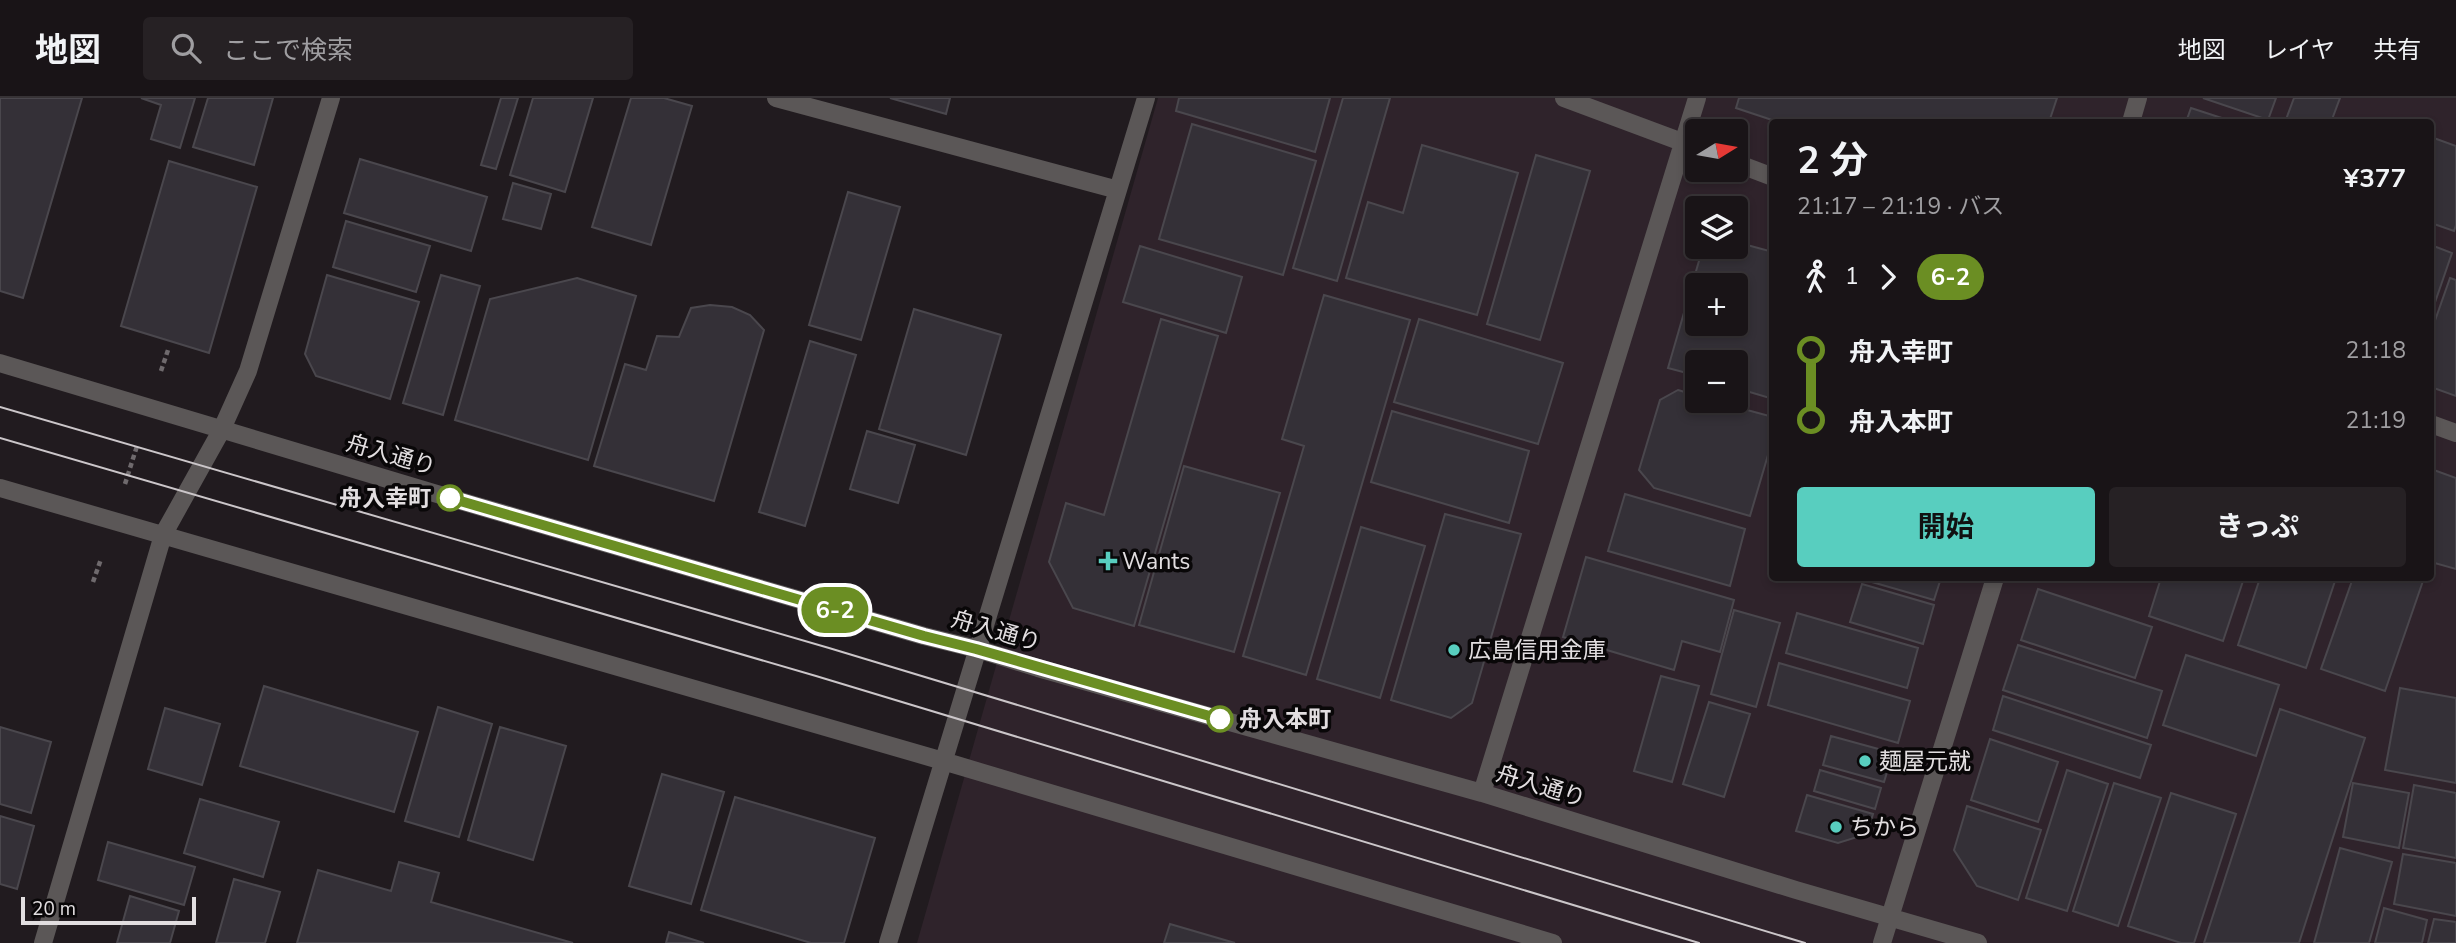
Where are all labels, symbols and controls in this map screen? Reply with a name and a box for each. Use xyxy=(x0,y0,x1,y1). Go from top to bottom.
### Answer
search box xyxy=(143,17,633,80)
text: 地図 xyxy=(35,28,101,73)
icon: search xyxy=(167,29,205,67)
text: ここで検索 xyxy=(223,33,353,68)
text: 地図 xyxy=(2178,34,2226,66)
text: レイヤ xyxy=(2264,34,2335,66)
text: 共有 xyxy=(2373,34,2421,66)
north arrow xyxy=(1685,119,1748,182)
map controls xyxy=(1685,119,1748,413)
text: 2 分 xyxy=(1797,135,1868,186)
text: ¥377 xyxy=(2344,161,2406,196)
text: 21:17 – 21:19 · バス xyxy=(1797,191,2004,222)
button: layers xyxy=(1685,196,1748,259)
icon: walk xyxy=(1797,258,1835,296)
icon: forward xyxy=(1869,258,1907,296)
text: 1 xyxy=(1845,261,1859,292)
text: 6-2 xyxy=(1931,261,1970,293)
button: + xyxy=(1685,273,1748,336)
text: 舟入幸町 xyxy=(1849,335,1953,370)
text: 21:18 xyxy=(2346,335,2406,366)
button: − xyxy=(1685,350,1748,413)
text: 舟入本町 xyxy=(1849,405,1953,440)
text: 21:19 xyxy=(2346,405,2406,436)
street label: 舟入通り xyxy=(343,427,439,483)
place label: 舟入幸町 xyxy=(339,483,431,514)
marker: 舟入幸町 xyxy=(437,485,463,511)
button: 開始 xyxy=(1797,487,2095,567)
button: きっぷ xyxy=(2109,487,2406,567)
place label: Wants xyxy=(1122,546,1190,577)
marker: Wants xyxy=(1100,553,1116,569)
line badge: 6-2 xyxy=(795,587,875,633)
text: 6-2 xyxy=(815,594,855,626)
street label: 舟入通り xyxy=(948,603,1044,659)
place label: 広島信用金庫 xyxy=(1468,635,1606,666)
marker: 広島信用金庫 xyxy=(1446,642,1462,658)
place label: 舟入本町 xyxy=(1239,704,1331,735)
marker: 舟入本町 xyxy=(1207,706,1233,732)
place label: 麺屋元就 xyxy=(1879,746,1971,777)
marker: 麺屋元就 xyxy=(1857,753,1873,769)
street label: 舟入通り xyxy=(1492,758,1590,814)
place label: ちから xyxy=(1850,812,1919,843)
marker: ちから xyxy=(1828,819,1844,835)
scale bar xyxy=(21,894,196,926)
text: 20 m xyxy=(32,896,76,922)

